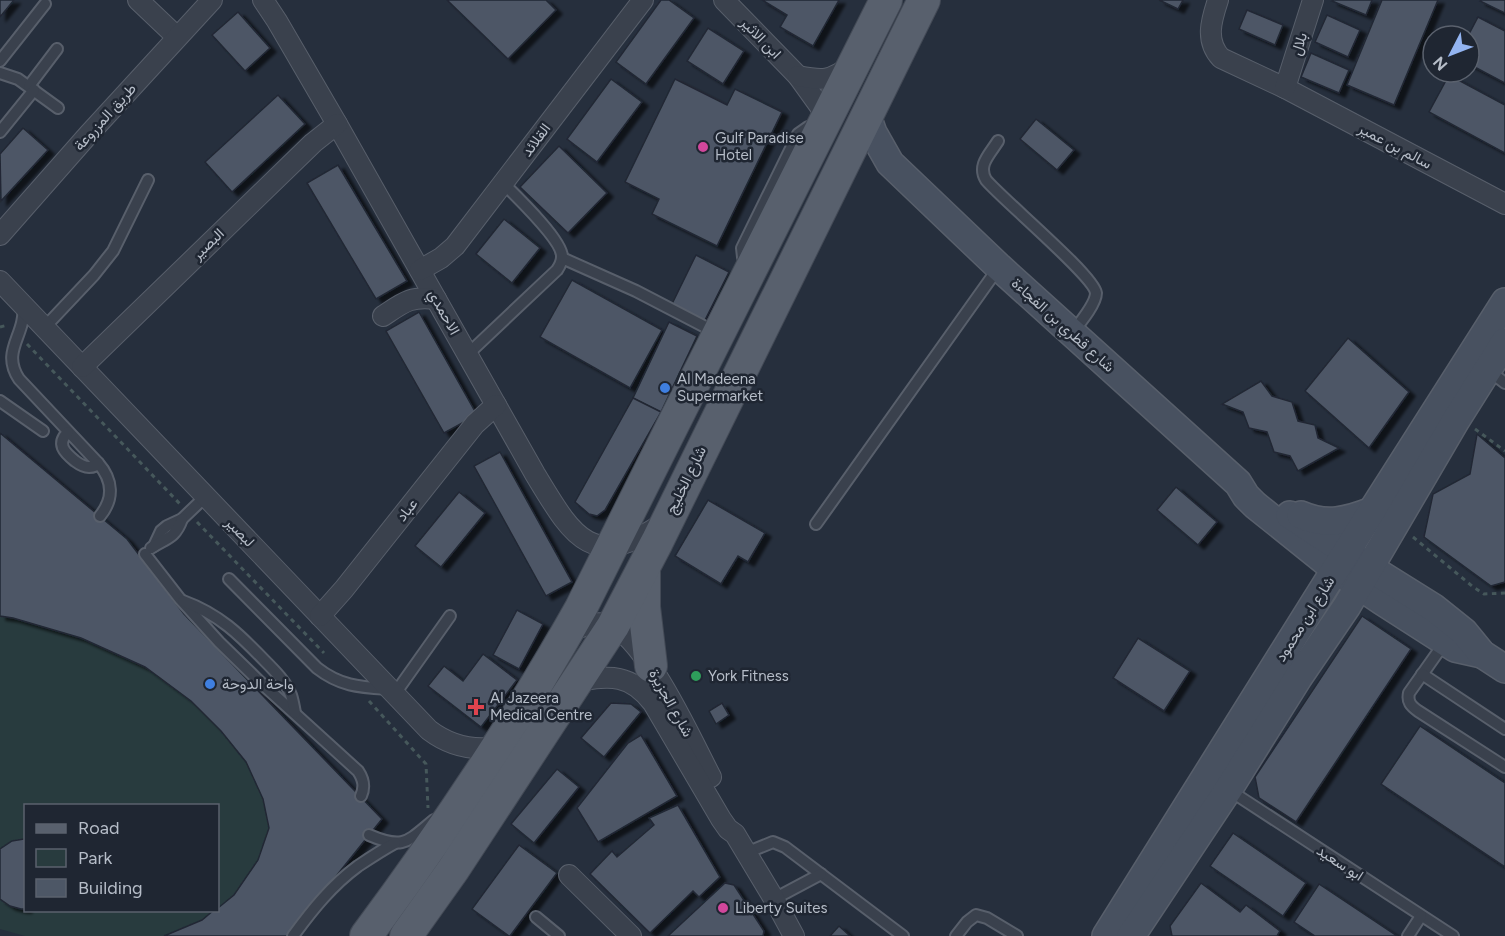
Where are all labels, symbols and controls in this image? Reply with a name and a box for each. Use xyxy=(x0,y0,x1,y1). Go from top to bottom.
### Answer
street label: ابن الاثير xyxy=(735,13,785,63)
north arrow xyxy=(1421,24,1481,84)
street label: بلال xyxy=(1287,30,1311,58)
text: N xyxy=(1429,53,1451,75)
street label: طريق المزروعة xyxy=(70,79,141,155)
street label: سالم بن عمير xyxy=(1354,119,1435,174)
street label: القلائد xyxy=(518,120,554,160)
place label: Gulf Paradise Hotel xyxy=(715,129,804,164)
marker: Gulf Paradise Hotel xyxy=(696,140,710,154)
street label: البصير xyxy=(187,224,228,264)
street label: شارع قطري بن الفجاءة xyxy=(1005,274,1118,379)
street label: الاحمدي xyxy=(421,286,464,340)
place label: Al Madeena Supermarket xyxy=(677,370,763,405)
marker: Al Madeena Supermarket xyxy=(658,381,672,395)
street label: شارع الخليج xyxy=(662,443,712,518)
street label: عباد xyxy=(392,495,422,525)
street label: لبصير xyxy=(221,513,258,551)
street label: شارع ابن محمود xyxy=(1272,573,1340,666)
street label: شارع الجزيرة xyxy=(643,666,697,741)
place label: York Fitness xyxy=(708,667,789,685)
marker: York Fitness xyxy=(689,669,703,683)
place label: واحة الدوحة xyxy=(222,675,294,693)
marker: واحة الدوحة xyxy=(203,677,217,691)
place label: Al Jazeera Medical Centre xyxy=(490,689,592,724)
marker: Al Jazeera Medical Centre xyxy=(467,698,485,716)
legend xyxy=(24,804,219,912)
text: Road xyxy=(78,817,119,839)
street label: ابو سعيد xyxy=(1313,841,1367,885)
text: Park xyxy=(78,847,113,869)
text: Building xyxy=(78,877,143,899)
place label: Liberty Suites xyxy=(735,899,827,917)
marker: Liberty Suites xyxy=(716,901,730,915)

